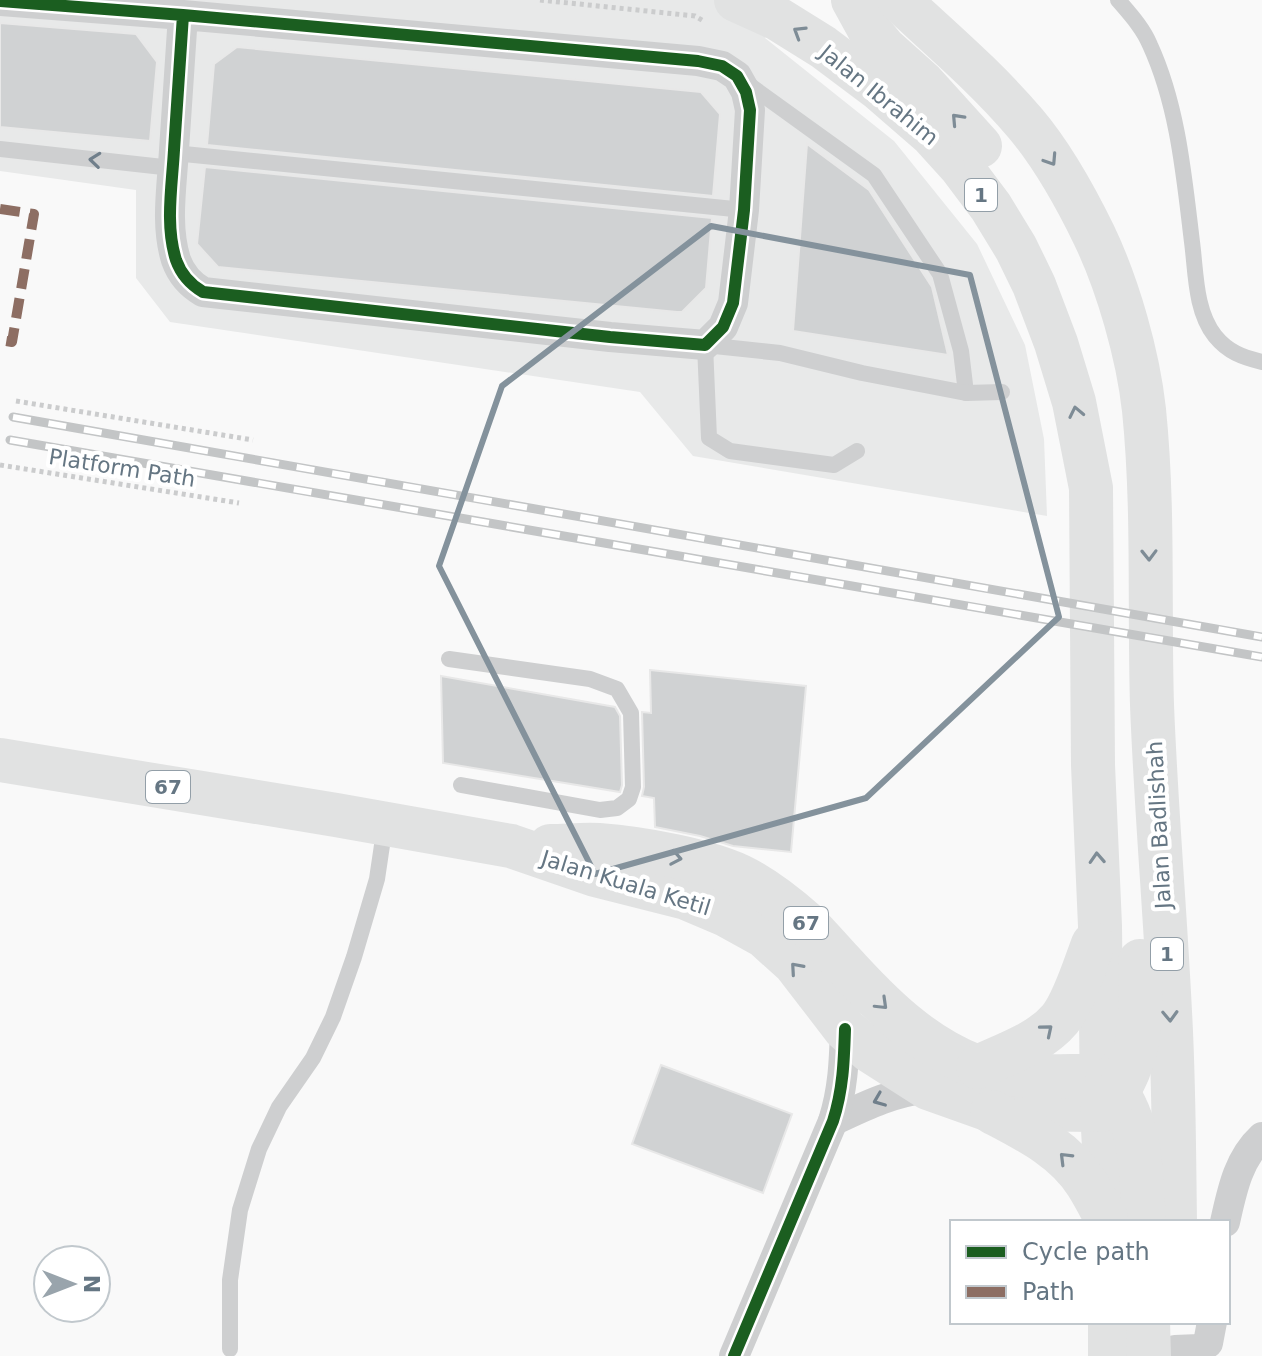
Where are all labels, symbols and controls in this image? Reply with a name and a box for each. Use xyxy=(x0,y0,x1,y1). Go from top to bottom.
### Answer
one-way arrow xyxy=(794,27,808,42)
street label: Jalan Ibrahim xyxy=(813,38,943,150)
one-way arrow xyxy=(952,113,966,128)
one-way arrow xyxy=(88,151,101,168)
one-way arrow xyxy=(1042,151,1057,165)
road number: 1 xyxy=(965,179,997,211)
one-way arrow xyxy=(1068,406,1085,419)
street label: Platform Path xyxy=(47,444,197,492)
one-way arrow xyxy=(1141,549,1158,562)
street label: Jalan Badlishah xyxy=(1142,740,1176,912)
road number: 67 xyxy=(146,771,190,803)
street label: Jalan Kuala Ketil xyxy=(536,845,714,921)
one-way arrow xyxy=(669,848,683,865)
one-way arrow xyxy=(1088,851,1105,864)
road number: 67 xyxy=(784,907,828,939)
road number: 1 xyxy=(1151,938,1183,970)
one-way arrow xyxy=(792,963,806,978)
one-way arrow xyxy=(873,995,887,1010)
one-way arrow xyxy=(1161,1010,1178,1023)
one-way arrow xyxy=(1037,1025,1052,1040)
one-way arrow xyxy=(873,1091,887,1107)
one-way arrow xyxy=(1060,1153,1074,1167)
legend xyxy=(950,1220,1230,1324)
text: Cycle path xyxy=(1022,1238,1150,1266)
north arrow xyxy=(32,1244,112,1324)
text: N xyxy=(79,1275,104,1293)
text: Path xyxy=(1022,1278,1075,1306)

